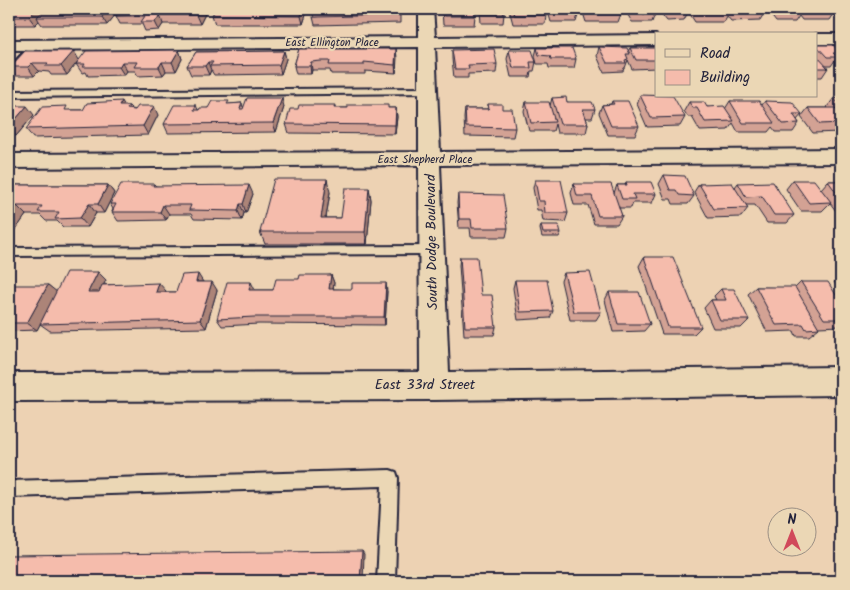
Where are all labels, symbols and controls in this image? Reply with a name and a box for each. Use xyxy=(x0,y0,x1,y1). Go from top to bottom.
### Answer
legend xyxy=(655,32,818,98)
street label: East Ellington Place xyxy=(285,34,379,52)
text: Road xyxy=(700,42,731,66)
text: Building xyxy=(700,66,750,90)
street label: East Shepherd Place xyxy=(378,151,473,169)
street label: South Dodge Boulevard xyxy=(420,173,444,310)
street label: East 33rd Street xyxy=(375,374,476,396)
north arrow xyxy=(768,508,818,558)
text: N xyxy=(788,509,797,531)

